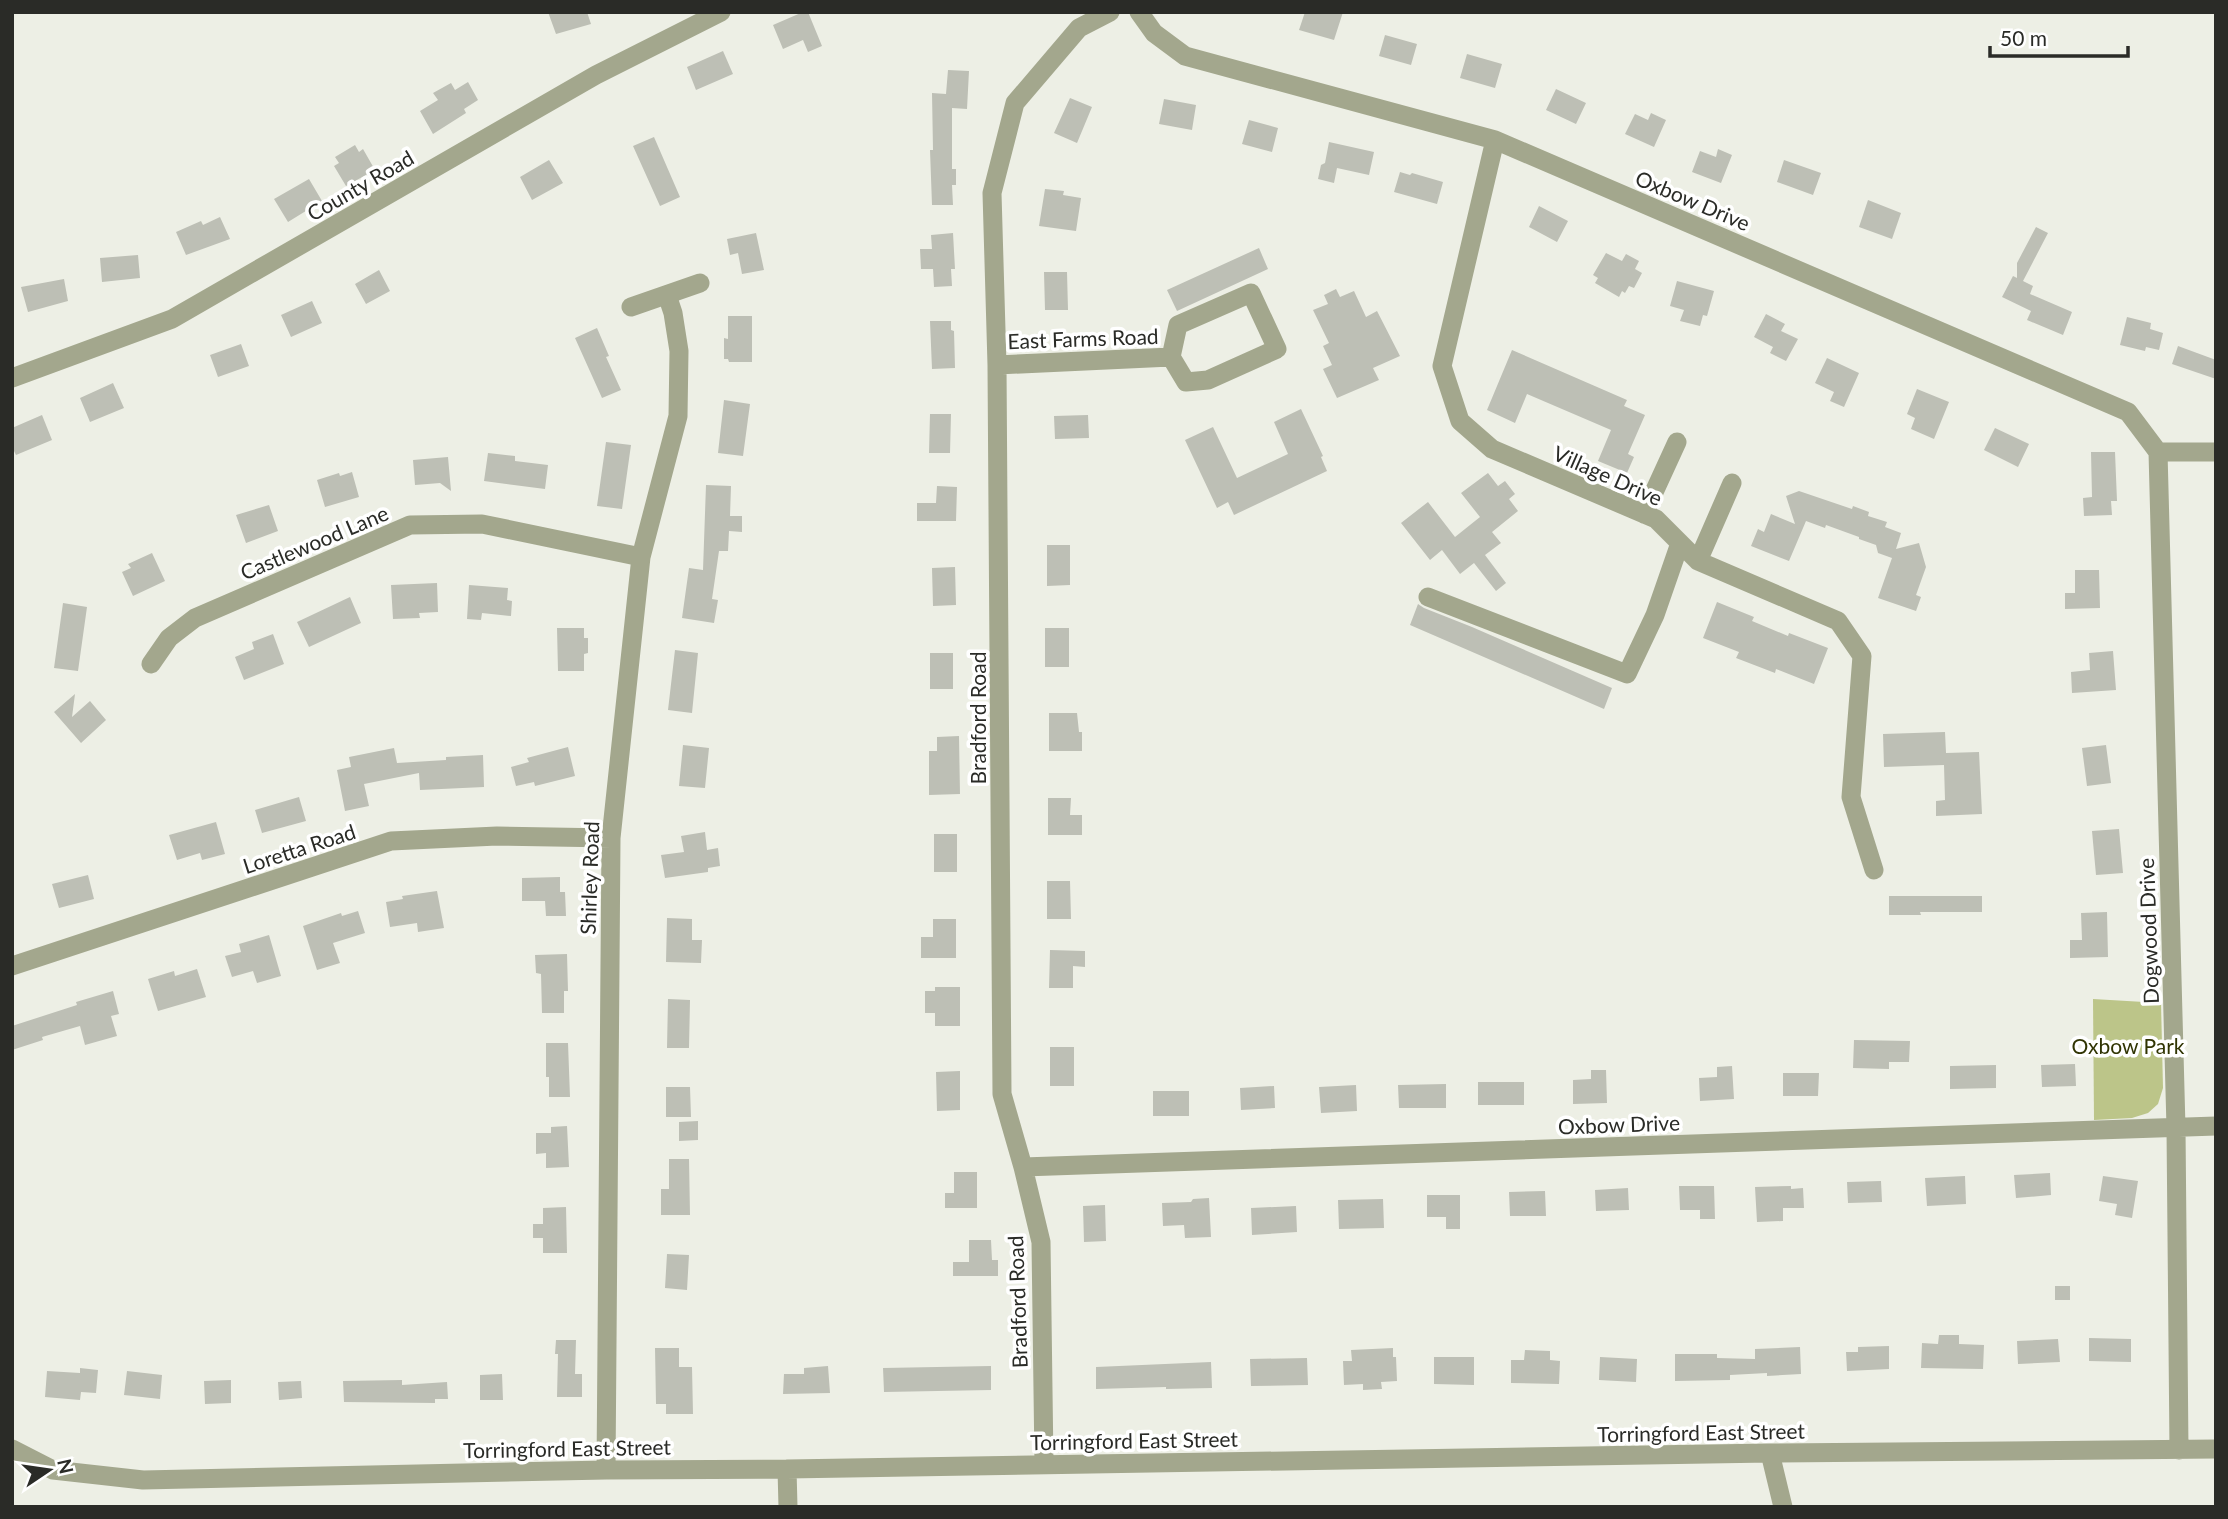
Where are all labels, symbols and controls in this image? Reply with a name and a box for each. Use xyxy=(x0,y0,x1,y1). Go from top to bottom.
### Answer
scale bar xyxy=(1990,14,2128,58)
text: 50 m xyxy=(2000,25,2047,50)
street label: County Road xyxy=(302,144,418,226)
street label: Oxbow Drive xyxy=(1632,165,1754,235)
street label: East Farms Road xyxy=(1007,323,1159,353)
street label: Village Drive xyxy=(1550,440,1666,510)
street label: Castlewood Lane xyxy=(236,500,392,584)
street label: Bradford Road xyxy=(965,652,990,784)
street label: Loretta Road xyxy=(240,818,358,878)
street label: Shirley Road xyxy=(575,821,603,935)
street label: Dogwood Drive xyxy=(2133,858,2163,1004)
park label: Oxbow Park xyxy=(2072,1033,2185,1058)
street label: Oxbow Drive xyxy=(1558,1109,1680,1139)
street label: Bradford Road xyxy=(1002,1235,1032,1369)
street label: Torringford East Street xyxy=(1597,1418,1806,1446)
street label: Torringford East Street xyxy=(1030,1426,1239,1454)
street label: Torringford East Street xyxy=(463,1434,672,1462)
north arrow xyxy=(14,1435,84,1505)
text: N xyxy=(53,1456,79,1476)

